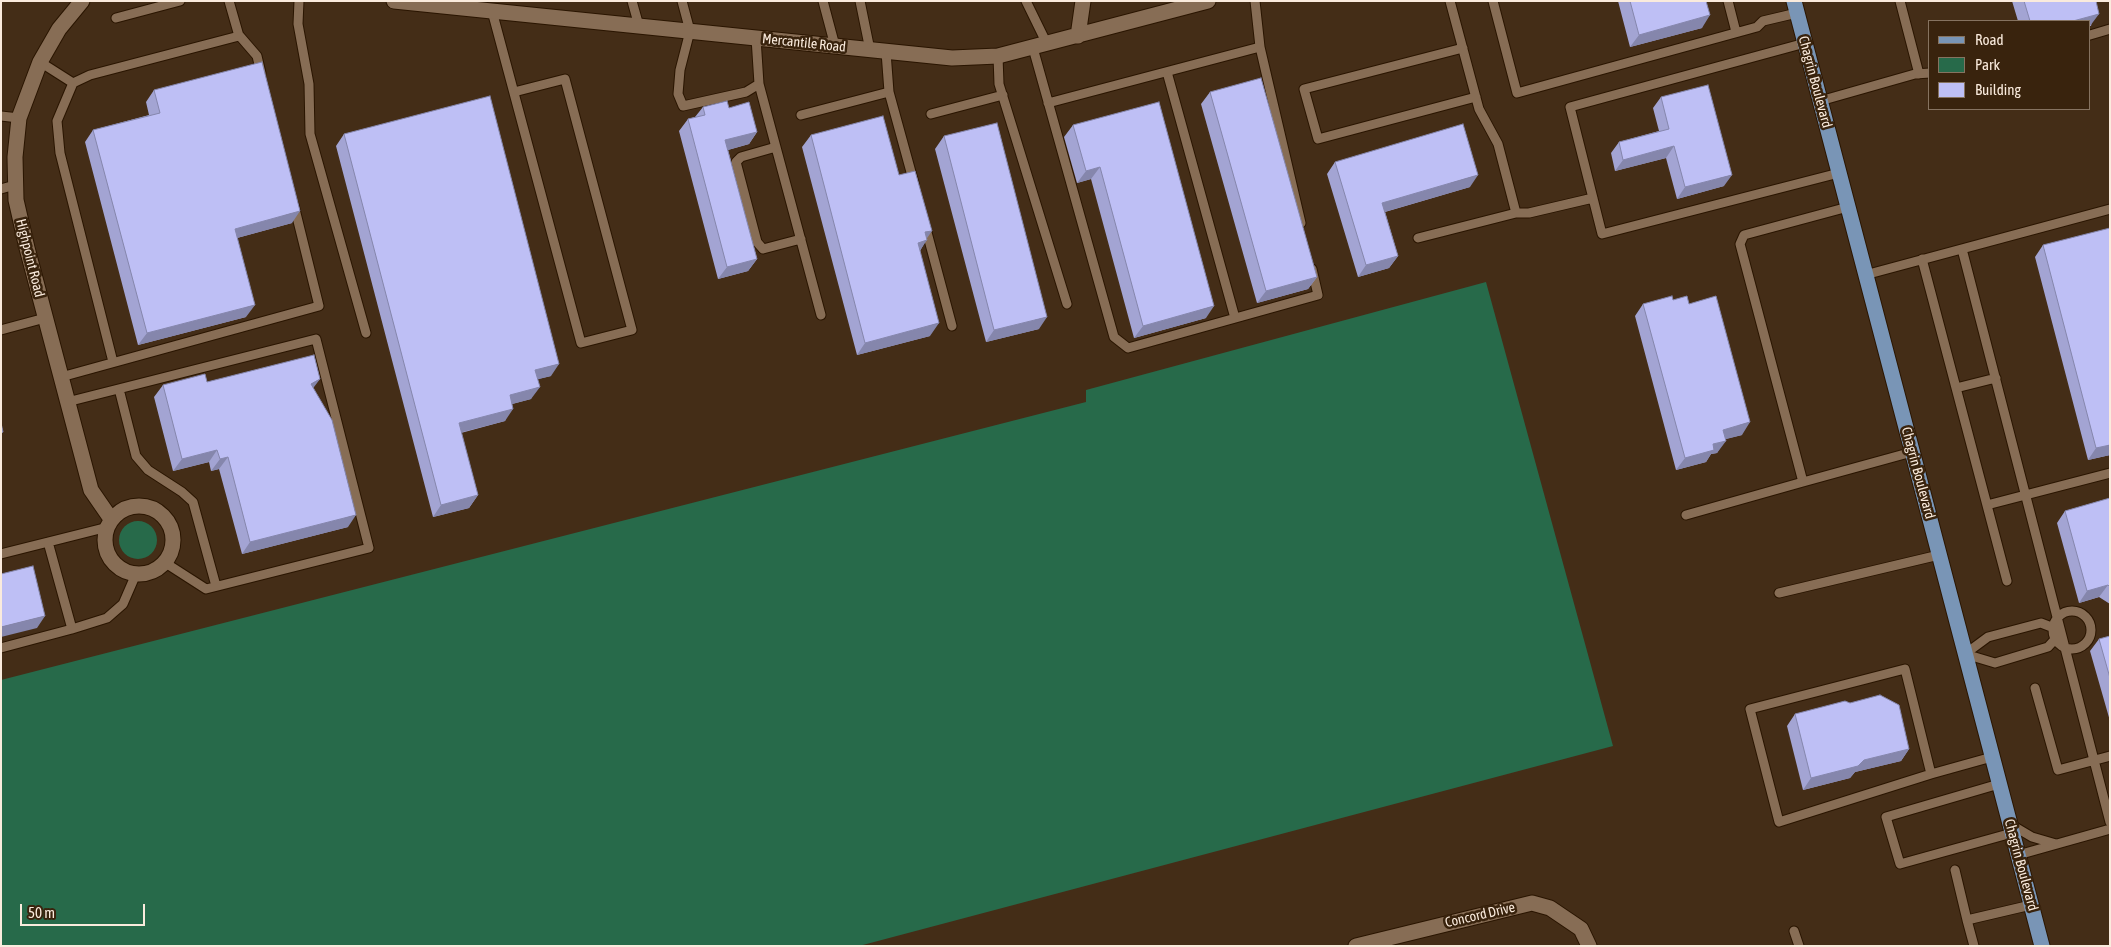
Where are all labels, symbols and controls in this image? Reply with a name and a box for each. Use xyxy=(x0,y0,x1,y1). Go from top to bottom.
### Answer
legend xyxy=(1928,20,2091,110)
street label: Mercantile Road xyxy=(761,30,847,56)
text: Road xyxy=(1975,31,2004,48)
street label: Chagrin Boulevard xyxy=(1795,34,1835,130)
text: Park xyxy=(1975,56,2000,73)
text: Building xyxy=(1975,81,2021,98)
street label: Highpoint Road xyxy=(12,217,48,299)
street label: Chagrin Boulevard xyxy=(1898,425,1938,521)
street label: Chagrin Boulevard xyxy=(2001,817,2041,913)
scale bar xyxy=(22,894,148,926)
street label: Concord Drive xyxy=(1443,899,1517,931)
text: 50 m xyxy=(28,904,55,921)

